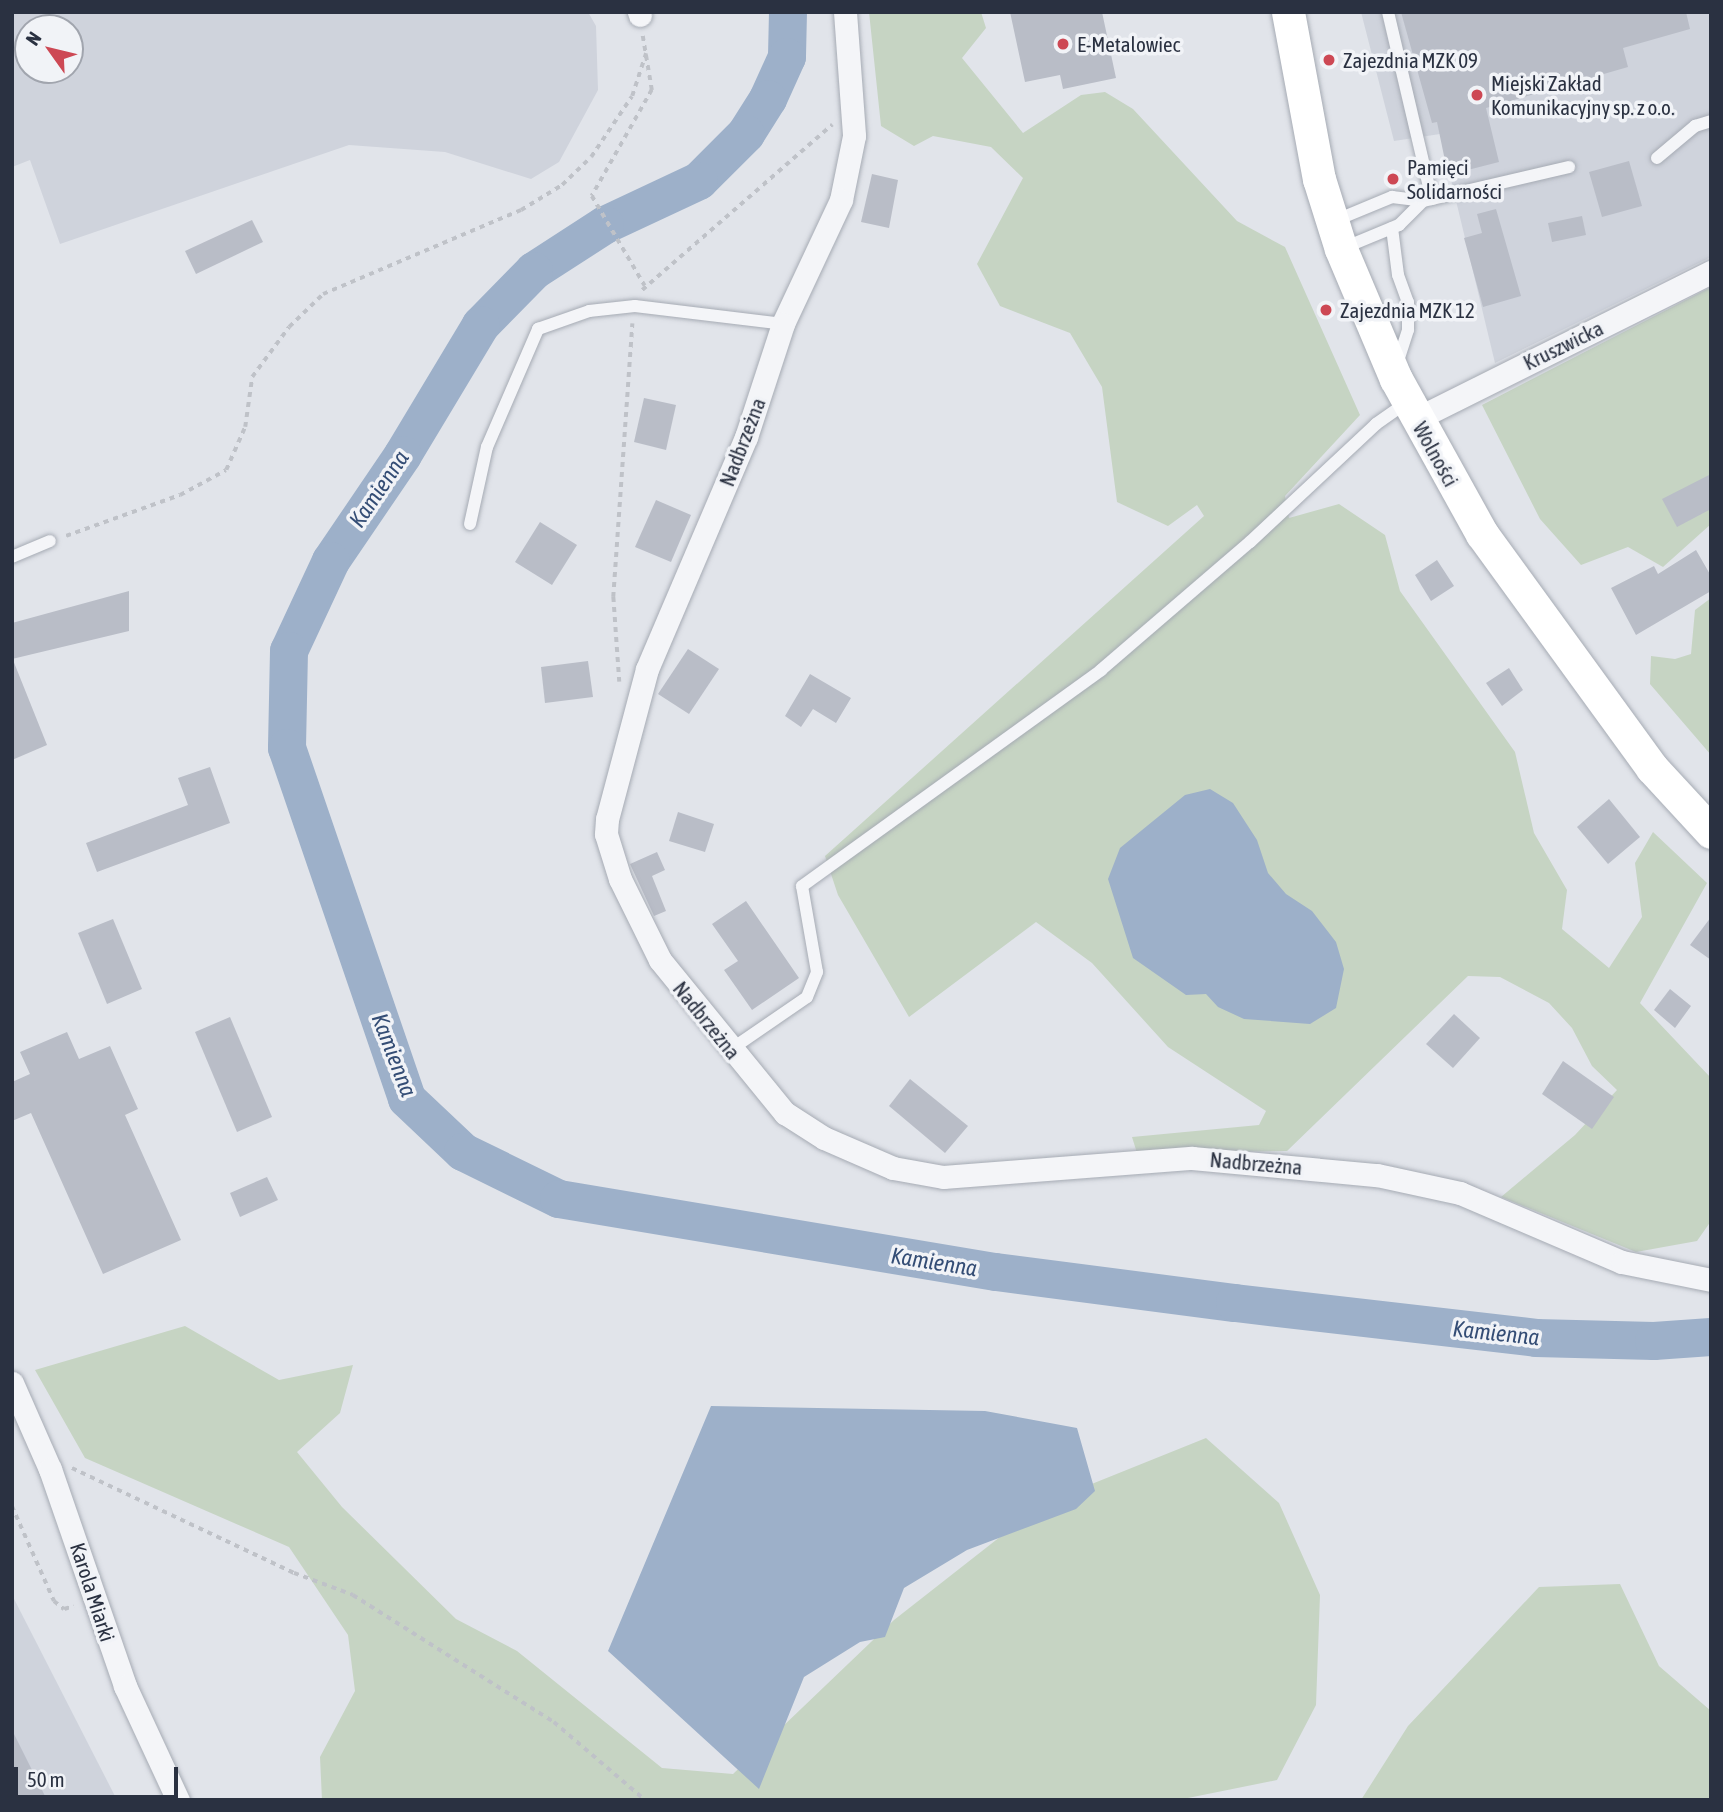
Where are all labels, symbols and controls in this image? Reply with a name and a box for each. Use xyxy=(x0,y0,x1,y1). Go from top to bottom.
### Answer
north arrow xyxy=(14,14,84,84)
text: N xyxy=(21,28,46,49)
place label: E-Metalowiec xyxy=(1077,31,1180,57)
marker: E-Metalowiec xyxy=(1055,36,1071,52)
place label: Zajezdnia MZK 09 xyxy=(1343,47,1478,73)
marker: Zajezdnia MZK 09 xyxy=(1321,52,1337,68)
place label: Miejski Zakład Komunikacyjny sp. z o.o. xyxy=(1491,70,1675,120)
marker: Miejski Zakład Komunikacyjny sp. z o.o. xyxy=(1469,87,1485,103)
place label: Pamięci Solidarności xyxy=(1407,154,1502,204)
marker: Pamięci Solidarności xyxy=(1385,171,1401,187)
place label: Zajezdnia MZK 12 xyxy=(1340,297,1475,323)
marker: Zajezdnia MZK 12 xyxy=(1318,302,1334,318)
street label: Kruszwicka xyxy=(1519,315,1607,375)
street label: Nadbrzeżna xyxy=(714,394,770,490)
street label: Wolności xyxy=(1408,417,1464,491)
water label: Kamienna xyxy=(343,445,415,533)
street label: Nadbrzeżna xyxy=(668,976,746,1064)
water label: Kamienna xyxy=(366,1010,422,1100)
street label: Nadbrzeżna xyxy=(1209,1146,1303,1180)
water label: Kamienna xyxy=(889,1242,979,1282)
water label: Kamienna xyxy=(1451,1315,1541,1351)
street label: Karola Miarki xyxy=(65,1540,121,1644)
scale bar xyxy=(18,1752,182,1796)
text: 50 m xyxy=(27,1767,65,1791)

